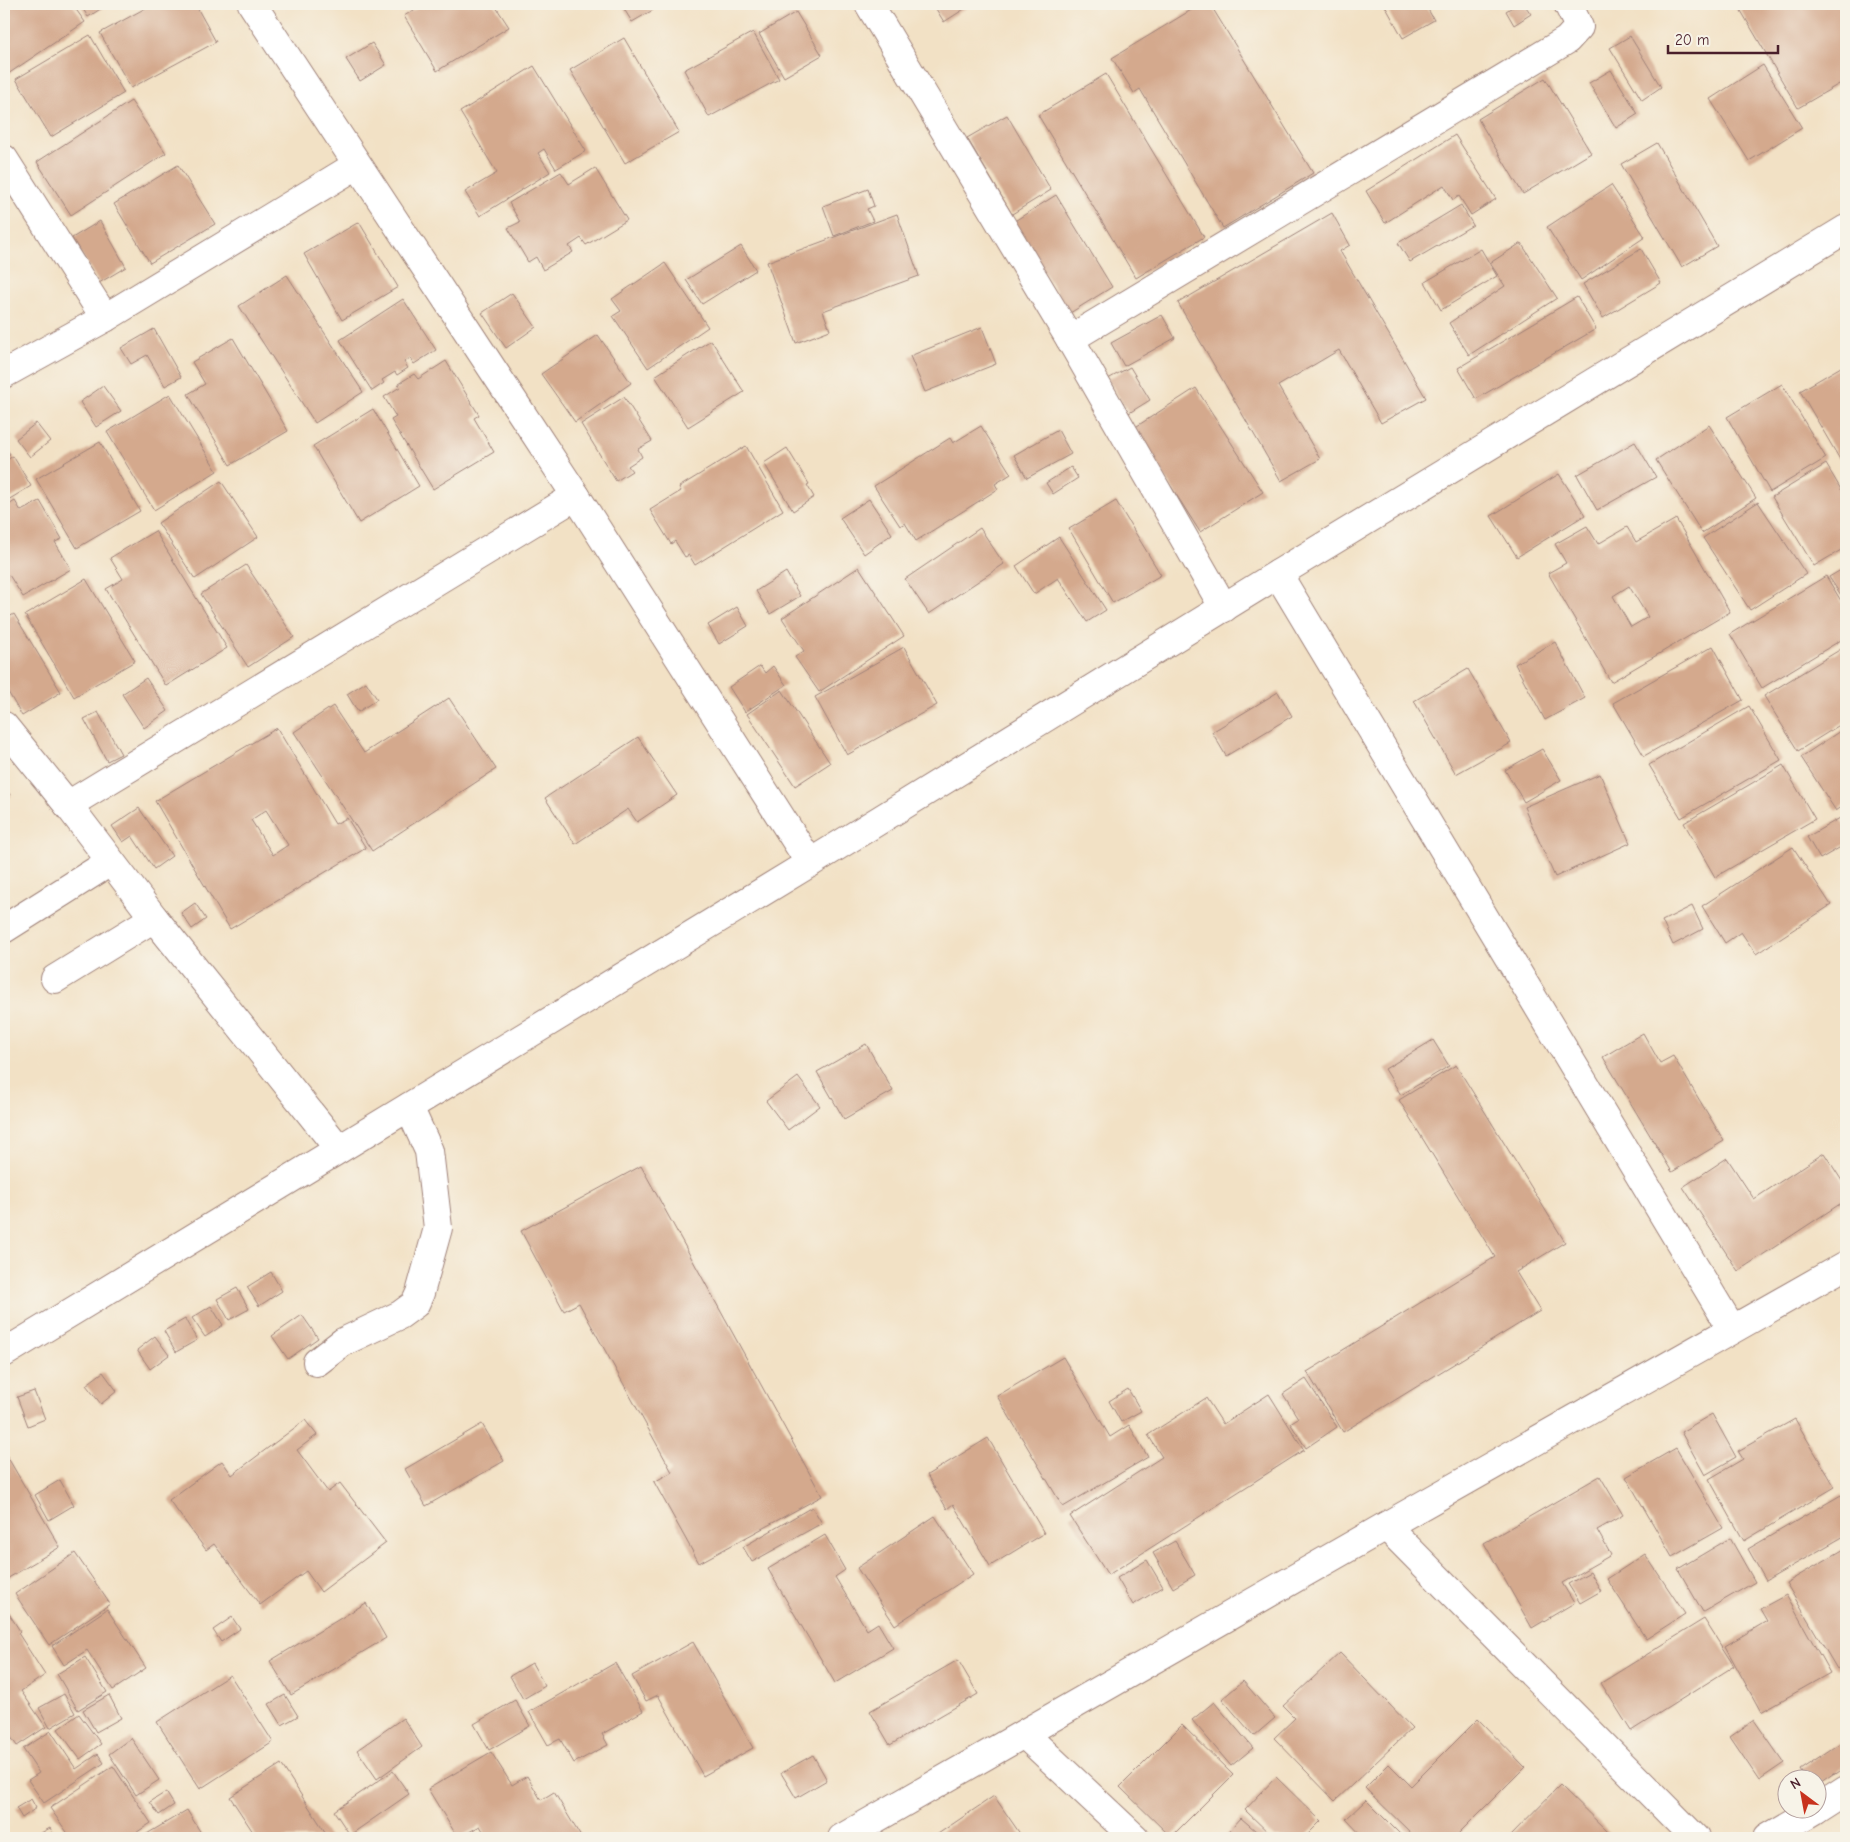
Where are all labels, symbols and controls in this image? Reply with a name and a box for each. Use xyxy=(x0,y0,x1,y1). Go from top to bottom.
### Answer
scale bar xyxy=(1668,22,1778,54)
text: 20 m xyxy=(1675,31,1709,49)
north arrow xyxy=(1778,1770,1828,1820)
text: N xyxy=(1787,1774,1804,1793)

